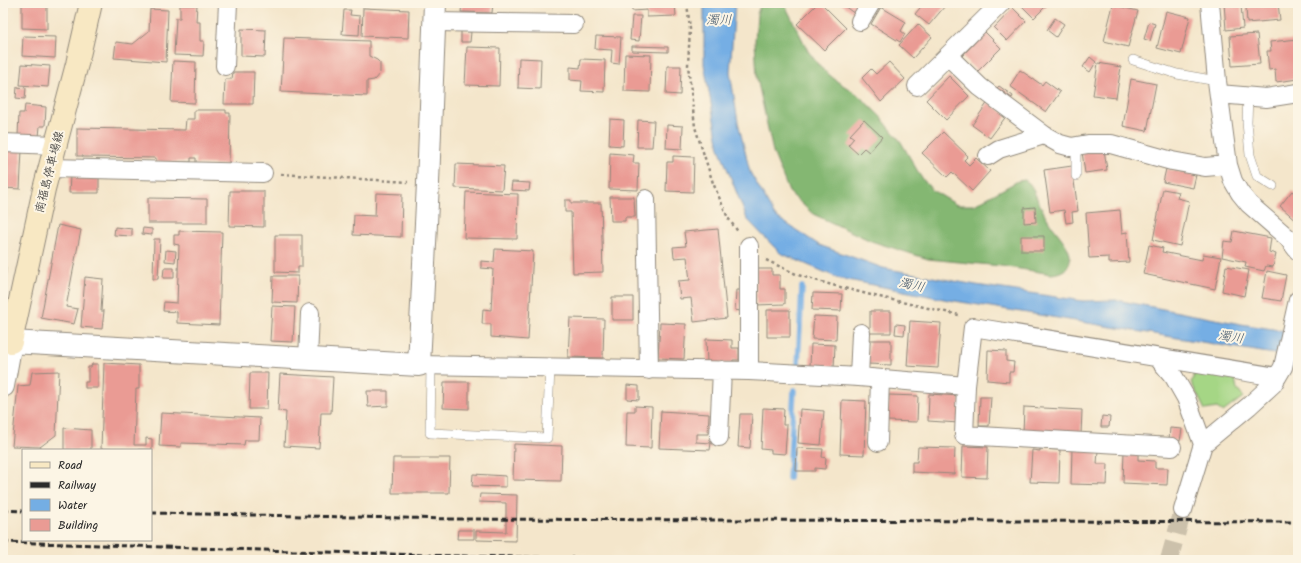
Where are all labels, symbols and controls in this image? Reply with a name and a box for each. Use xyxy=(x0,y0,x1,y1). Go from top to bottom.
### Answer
water label: 濁川 xyxy=(706,10,732,31)
street label: 南福島停車場線 xyxy=(30,129,69,215)
water label: 濁川 xyxy=(897,272,927,299)
water label: 濁川 xyxy=(1216,325,1245,350)
legend xyxy=(22,449,152,541)
text: Road xyxy=(58,456,83,475)
text: Railway xyxy=(58,476,96,495)
text: Water xyxy=(58,496,88,515)
text: Building xyxy=(58,516,98,535)

